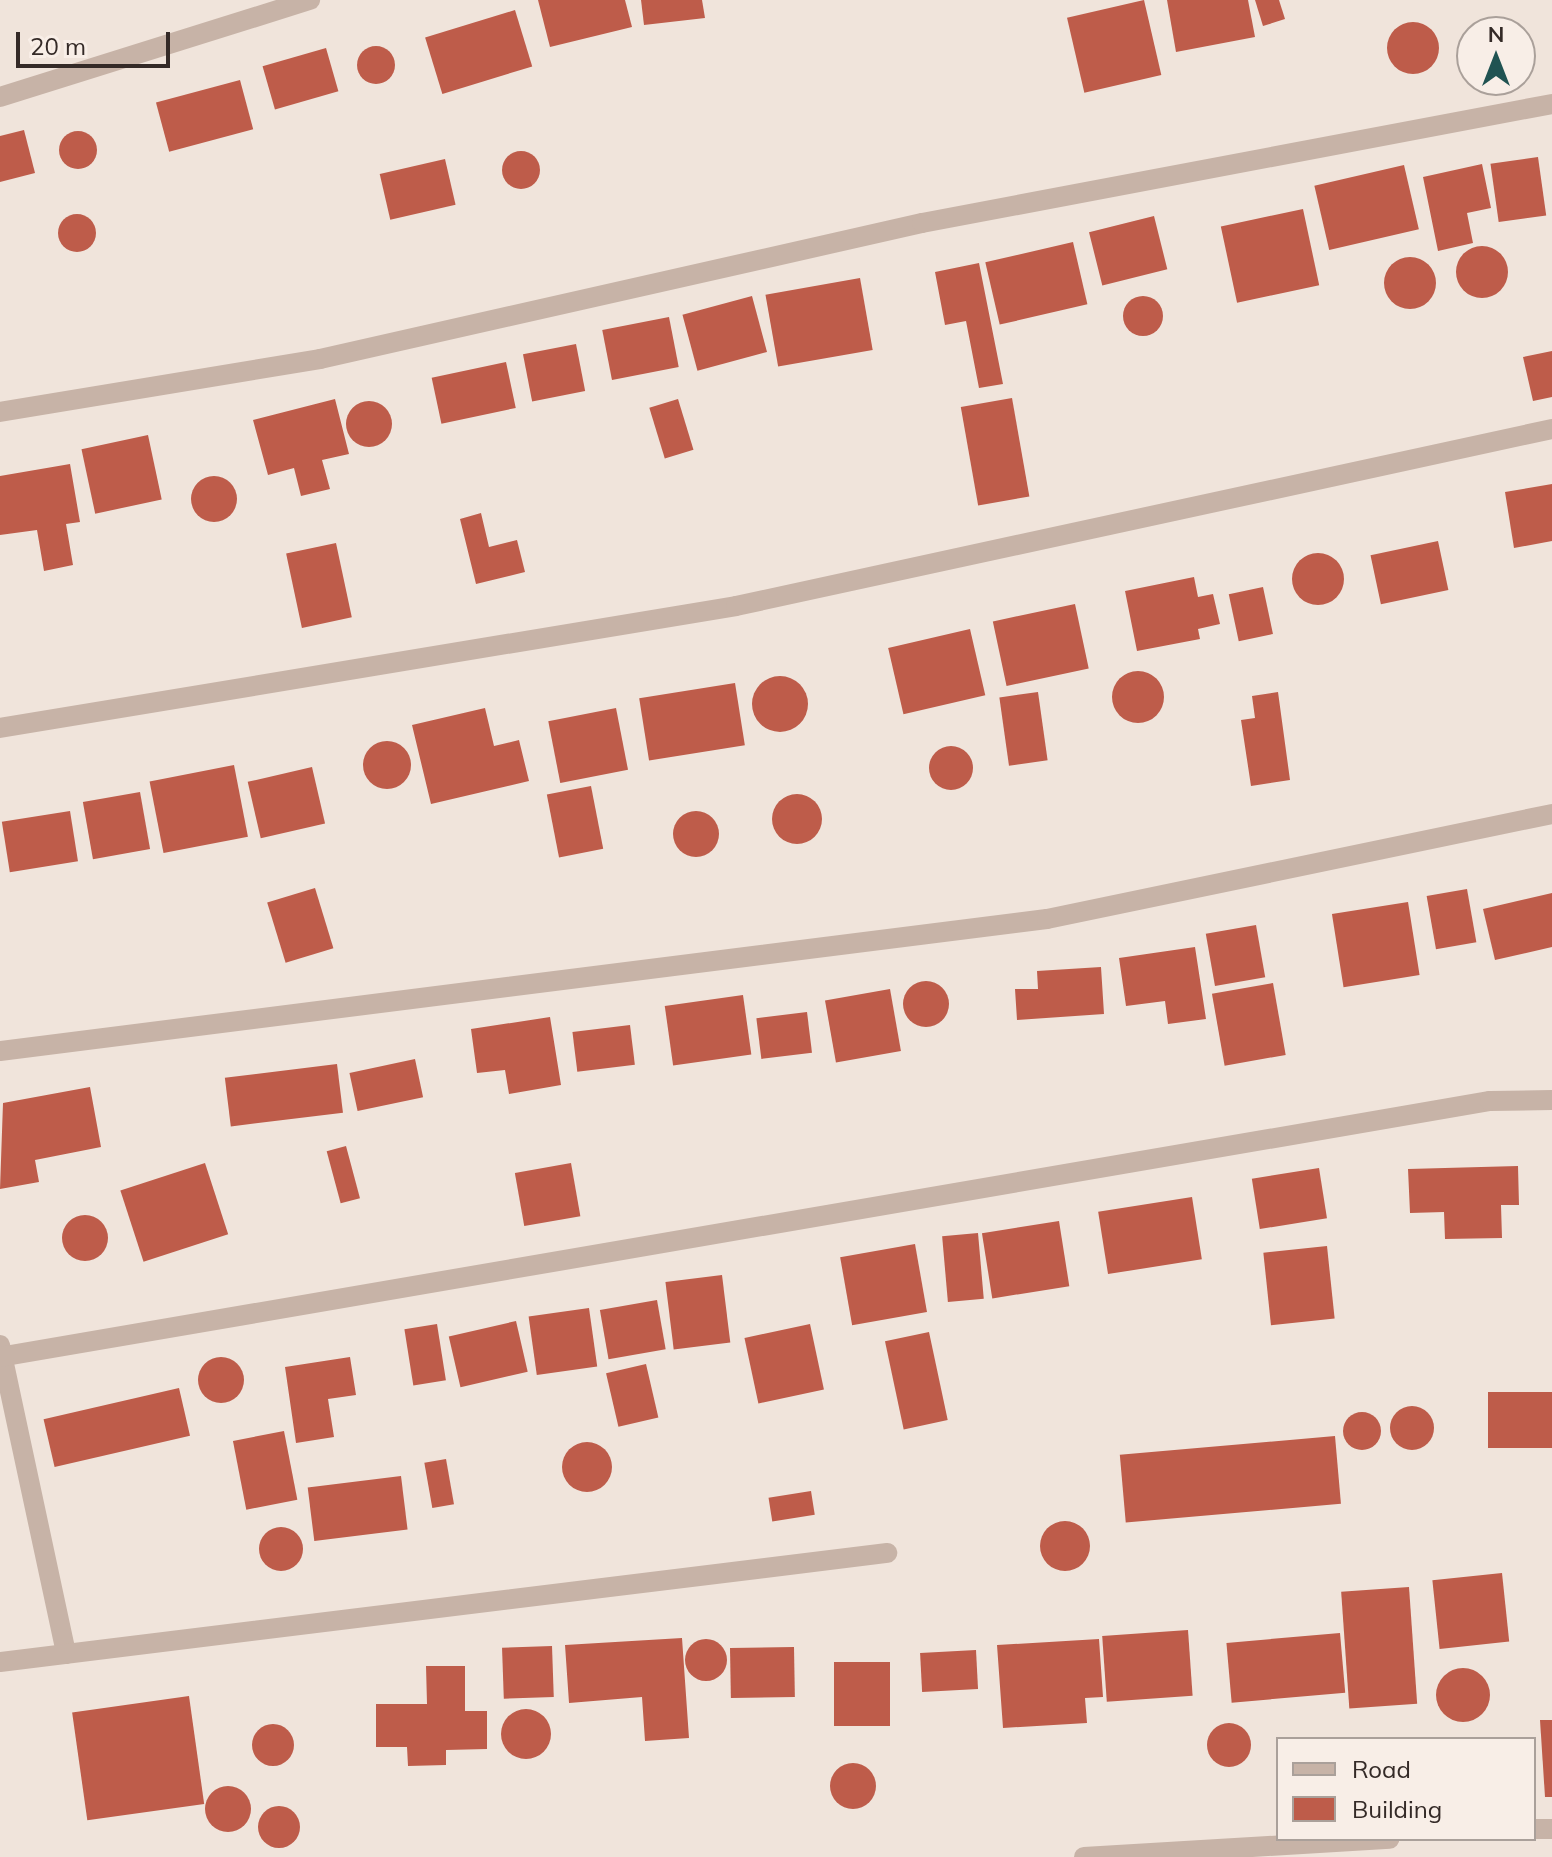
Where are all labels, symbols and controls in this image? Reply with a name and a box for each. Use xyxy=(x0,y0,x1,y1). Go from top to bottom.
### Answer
scale bar xyxy=(20,16,174,66)
north arrow xyxy=(1456,16,1536,96)
text: N xyxy=(1488,20,1504,48)
text: 20 m xyxy=(30,31,86,61)
legend xyxy=(1276,1737,1536,1841)
text: Road xyxy=(1352,1754,1411,1784)
text: Building xyxy=(1352,1794,1442,1824)

